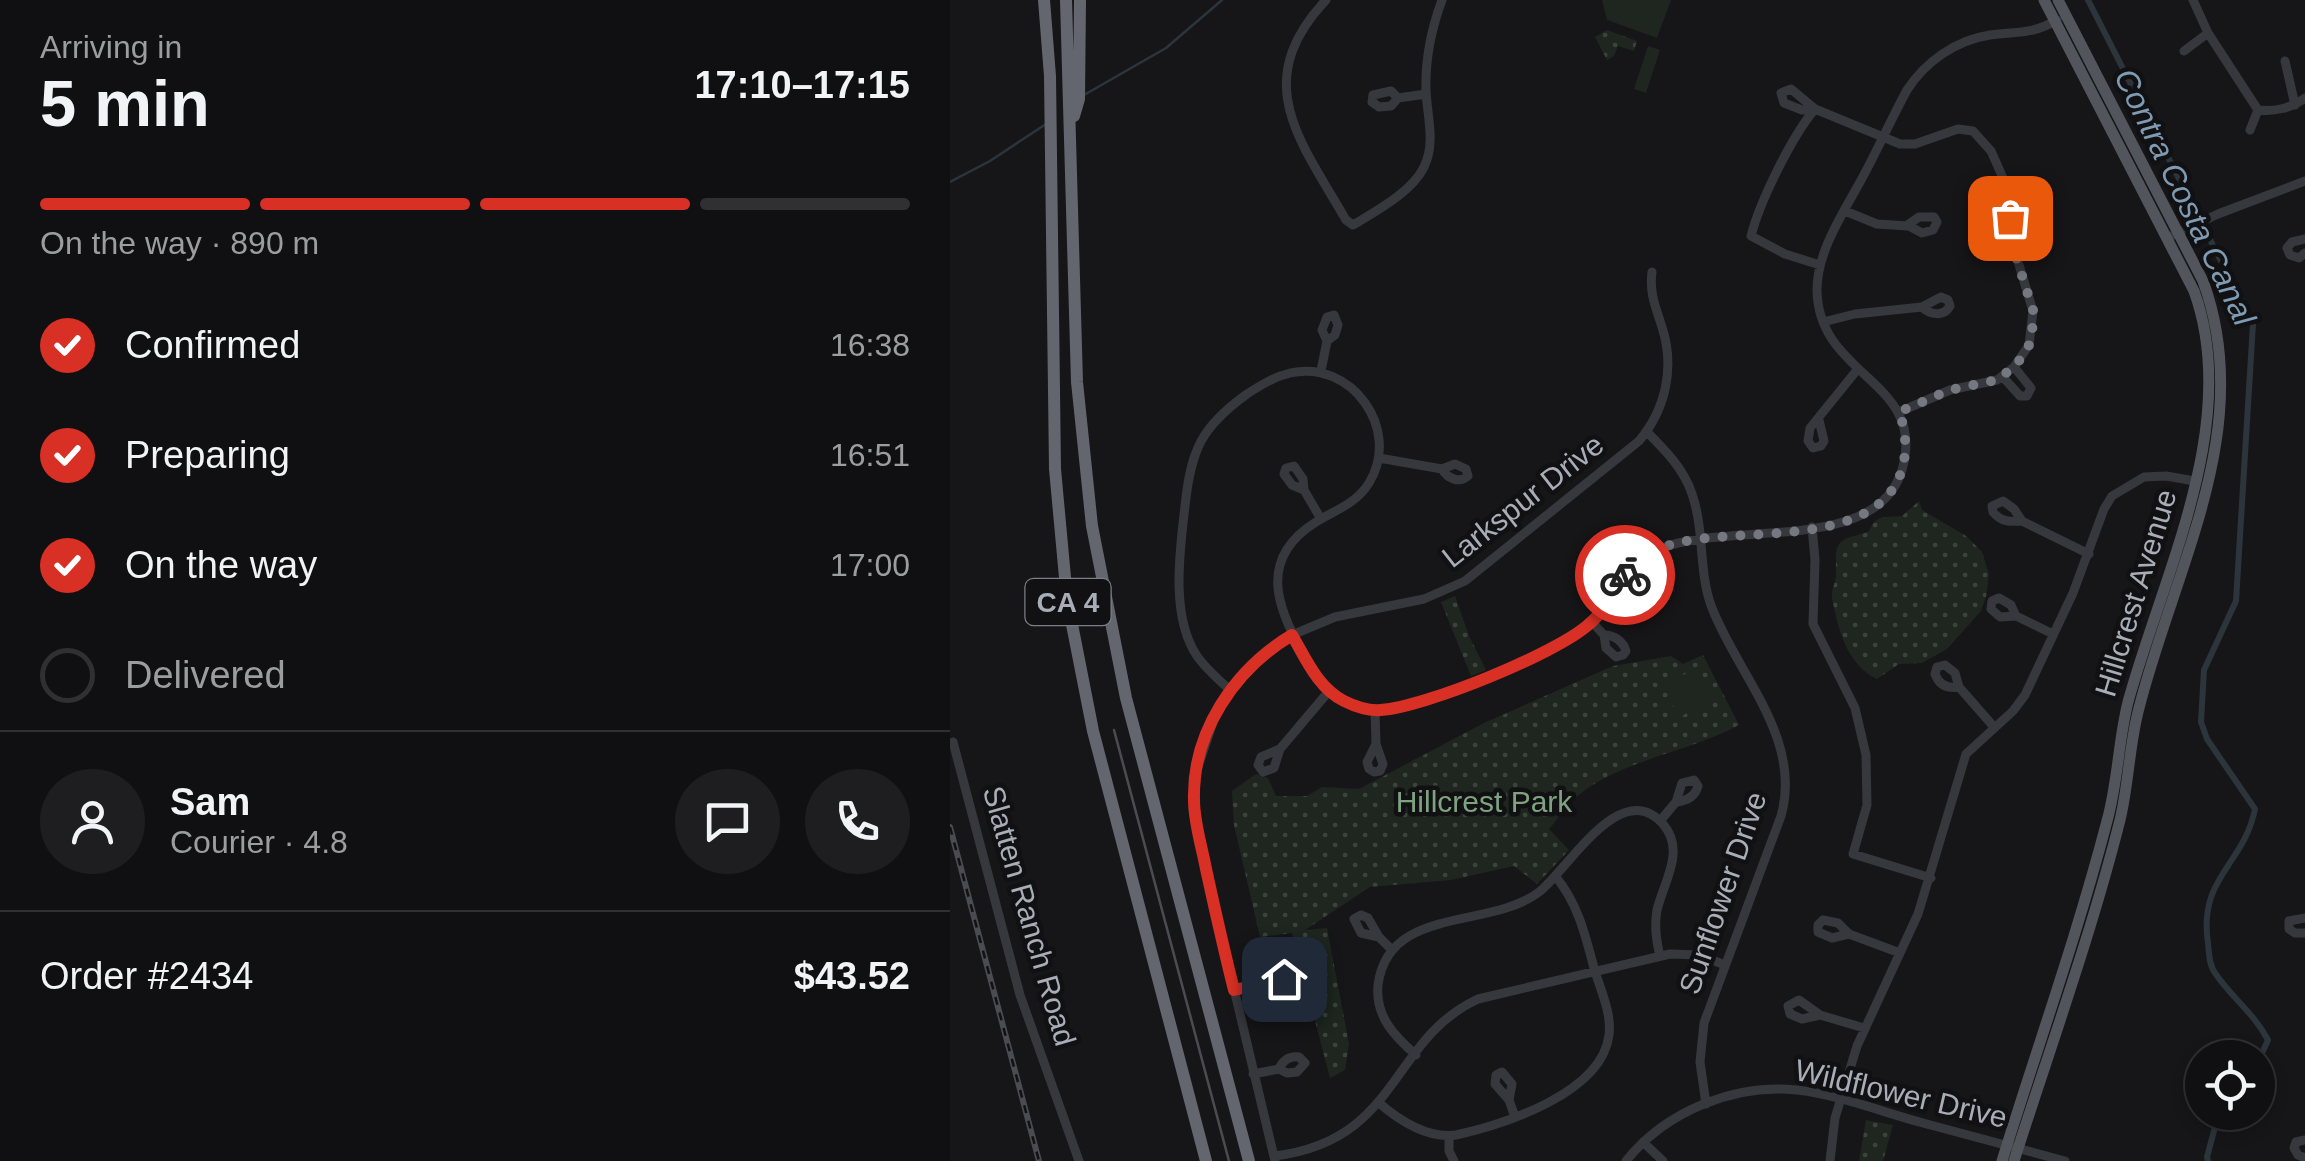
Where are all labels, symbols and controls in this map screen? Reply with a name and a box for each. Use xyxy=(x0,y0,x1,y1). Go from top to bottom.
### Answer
text: Arriving in xyxy=(40,29,182,65)
water label: Contra Costa Canal xyxy=(2107,63,2263,332)
text: 17:10–17:15 xyxy=(694,64,910,106)
text: 5 min xyxy=(40,67,210,140)
pin xyxy=(1968,176,2053,261)
icon: bag xyxy=(1983,191,2038,246)
text: On the way · 890 m xyxy=(40,225,319,261)
icon: check xyxy=(40,318,95,373)
text: Confirmed xyxy=(125,324,300,366)
text: 16:38 xyxy=(830,327,910,363)
icon: check xyxy=(40,428,95,483)
street label: Larkspur Drive xyxy=(1436,428,1610,574)
text: Preparing xyxy=(125,434,290,476)
text: 16:51 xyxy=(830,437,910,473)
street label: Hillcrest Avenue xyxy=(2088,485,2183,700)
courier xyxy=(1575,525,1675,625)
icon: check xyxy=(40,538,95,593)
text: On the way xyxy=(125,544,317,586)
text: 17:00 xyxy=(830,547,910,583)
icon: bike xyxy=(1598,548,1653,603)
road number: CA 4 xyxy=(1026,579,1110,625)
text: Delivered xyxy=(125,654,286,696)
button: person xyxy=(40,769,145,874)
button: chat xyxy=(675,769,780,874)
button: phone xyxy=(805,769,910,874)
text: Sam xyxy=(170,781,250,823)
street label: Slatten Ranch Road xyxy=(977,782,1082,1049)
park label: Hillcrest Park xyxy=(1396,785,1573,818)
street label: Sunflower Drive xyxy=(1672,787,1773,998)
text: Courier · 4.8 xyxy=(170,824,348,860)
pin xyxy=(1242,937,1327,1022)
icon: home xyxy=(1257,952,1312,1007)
text: Order #2434 xyxy=(40,955,253,997)
text: $43.52 xyxy=(794,955,910,997)
map controls xyxy=(2185,1040,2275,1130)
button: locate xyxy=(2185,1040,2275,1130)
street label: Wildflower Drive xyxy=(1792,1053,2010,1134)

